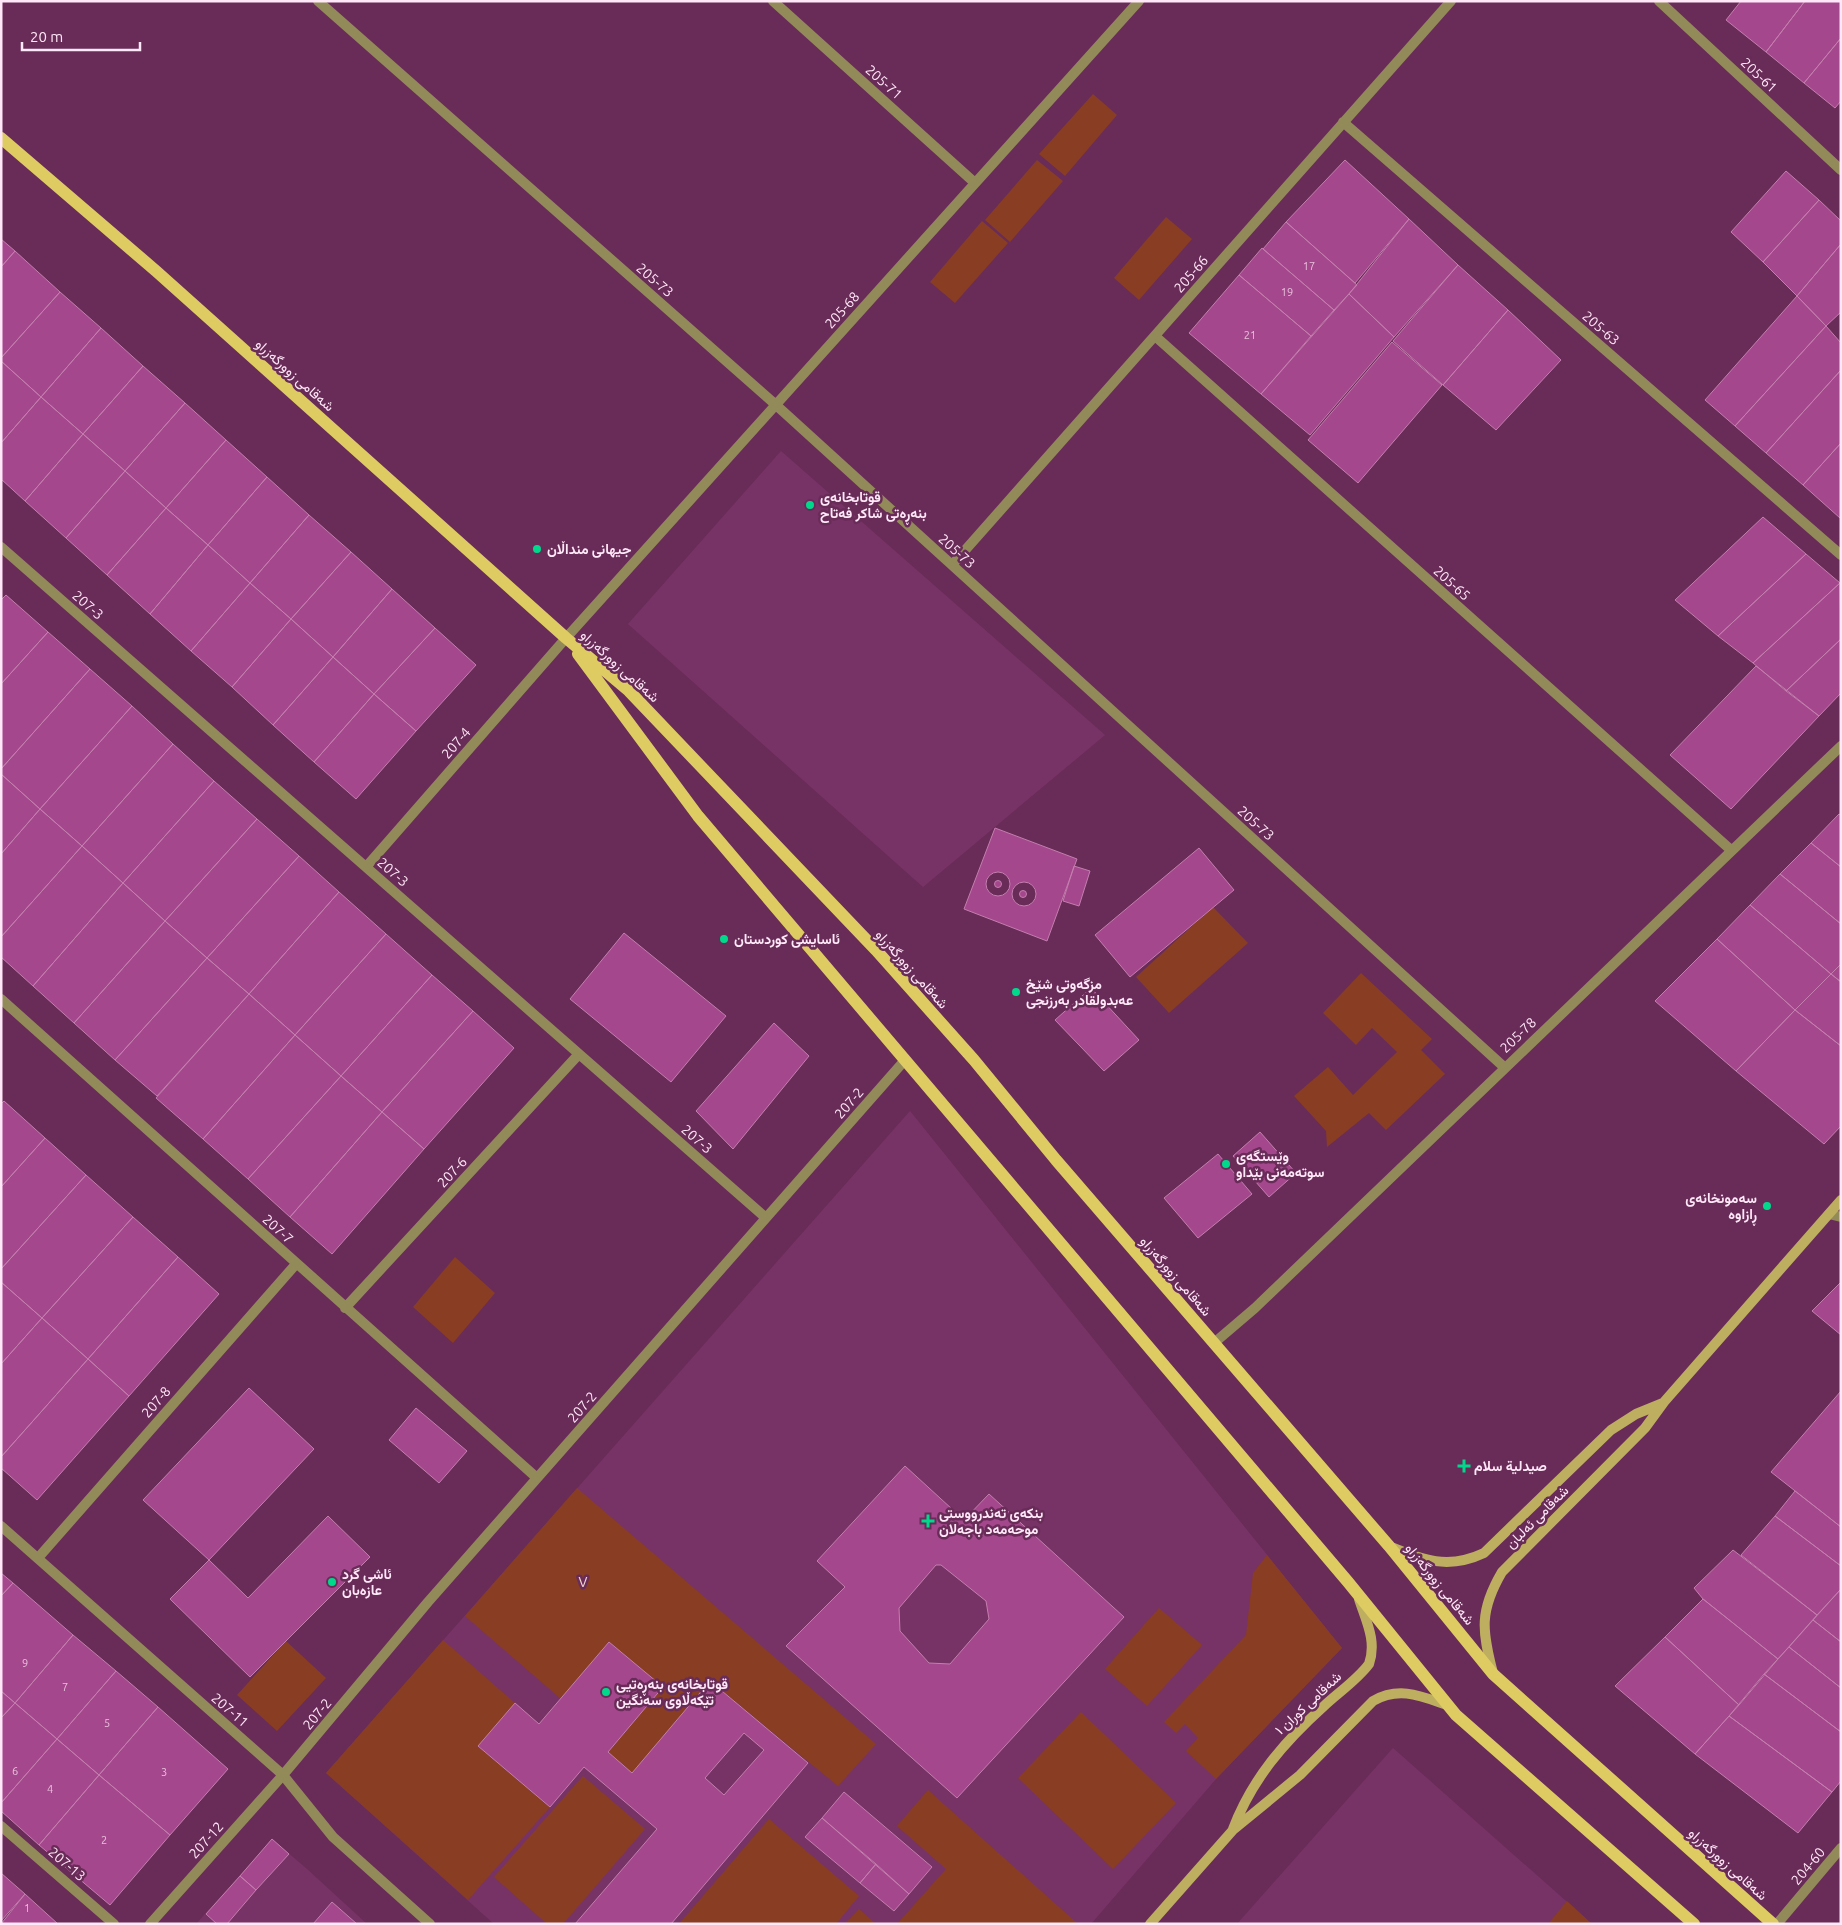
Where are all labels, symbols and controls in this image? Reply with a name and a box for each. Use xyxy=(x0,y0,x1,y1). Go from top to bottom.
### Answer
scale bar xyxy=(22,20,140,52)
text: 20 m xyxy=(30,28,63,45)
street label: 205-61 xyxy=(1738,54,1780,96)
street label: 205-71 xyxy=(862,61,906,103)
street label: 205-66 xyxy=(1171,252,1211,296)
street label: 205-73 xyxy=(633,260,677,300)
house number: 17 xyxy=(1303,260,1315,272)
house number: 19 xyxy=(1281,286,1293,298)
street label: 205-68 xyxy=(821,288,863,332)
street label: 205-63 xyxy=(1579,308,1623,348)
house number: 21 xyxy=(1244,329,1256,341)
street label: شەقامی زوورگەزراو xyxy=(252,336,338,415)
place label: قوتابخانەی بنەڕەتی شاكر فەتاح xyxy=(820,489,927,525)
marker: قوتابخانەی بنەڕەتی شاكر فەتاح xyxy=(804,499,816,511)
street label: 205-73 xyxy=(935,530,979,572)
place label: جیهانی منداڵان xyxy=(547,540,632,558)
marker: جیهانی منداڵان xyxy=(531,543,543,555)
street label: 205-65 xyxy=(1430,562,1474,604)
street label: 207-3 xyxy=(69,587,107,623)
street label: شەقامی زوورگەزراو xyxy=(577,627,663,706)
street label: 207-4 xyxy=(438,724,474,762)
street label: 205-73 xyxy=(1234,802,1278,844)
street label: 207-3 xyxy=(374,854,412,890)
street label: شەقامی زوورگەزراو xyxy=(872,926,951,1012)
place label: ئاسایشی كوردستان xyxy=(734,931,840,948)
marker: ئاسایشی كوردستان xyxy=(718,933,730,945)
place label: مزگەوتی شێخ عەبدولقادر بەرزنجی xyxy=(1026,976,1133,1009)
marker: مزگەوتی شێخ عەبدولقادر بەرزنجی xyxy=(1010,986,1022,998)
street label: 205-78 xyxy=(1497,1014,1539,1056)
street label: 207-2 xyxy=(831,1084,867,1122)
street label: 207-3 xyxy=(678,1121,716,1157)
place label: وێستگەی سوتەمەنی بێداو xyxy=(1236,1148,1325,1181)
street label: 207-6 xyxy=(434,1153,470,1190)
marker: وێستگەی سوتەمەنی بێداو xyxy=(1220,1158,1232,1170)
place label: سەمونخانەی ڕازاوە xyxy=(1685,1190,1757,1226)
marker: سەمونخانەی ڕازاوە xyxy=(1761,1200,1773,1212)
street label: 207-7 xyxy=(259,1211,297,1247)
street label: شەقامی زوورگەزراو xyxy=(1136,1233,1215,1320)
street label: 207-8 xyxy=(138,1383,174,1421)
street label: 207-2 xyxy=(564,1388,600,1426)
place label: صیدلیة سلام xyxy=(1474,1458,1547,1475)
marker: صیدلیة سلام xyxy=(1458,1460,1470,1472)
street label: شەقامی ئەلبان xyxy=(1502,1482,1572,1552)
place label: بنکەی تەندرووستی موحەمەد باجەلان xyxy=(939,1505,1043,1538)
marker: بنکەی تەندرووستی موحەمەد باجەلان xyxy=(921,1514,935,1528)
street label: شەقامی زوورگەزراو xyxy=(1401,1540,1478,1629)
place label: ئاشی گرد عازه‌بان xyxy=(342,1566,392,1599)
park label: V xyxy=(579,1574,588,1590)
marker: ئاشی گرد عازه‌بان xyxy=(326,1576,338,1588)
house number: 9 xyxy=(22,1657,28,1669)
street label: شەقامی کوران ١ xyxy=(1272,1668,1345,1738)
place label: قوتابخانەی بنەڕەتیی تێکەڵاوی سەنگین xyxy=(616,1676,728,1709)
house number: 7 xyxy=(62,1681,68,1693)
marker: قوتابخانەی بنەڕەتیی تێکەڵاوی سەنگین xyxy=(600,1686,612,1698)
street label: 207-11 xyxy=(208,1690,252,1730)
street label: 207-2 xyxy=(299,1695,335,1733)
house number: 5 xyxy=(104,1717,110,1729)
house number: 6 xyxy=(12,1765,18,1777)
house number: 3 xyxy=(161,1766,167,1778)
house number: 4 xyxy=(47,1783,53,1795)
street label: 207-12 xyxy=(185,1818,227,1862)
street label: شەقامی زوورگەزراو xyxy=(1685,1825,1771,1904)
house number: 2 xyxy=(101,1834,107,1846)
street label: 207-13 xyxy=(45,1844,89,1884)
street label: 204-60 xyxy=(1788,1844,1828,1888)
house number: 1 xyxy=(24,1902,30,1914)

